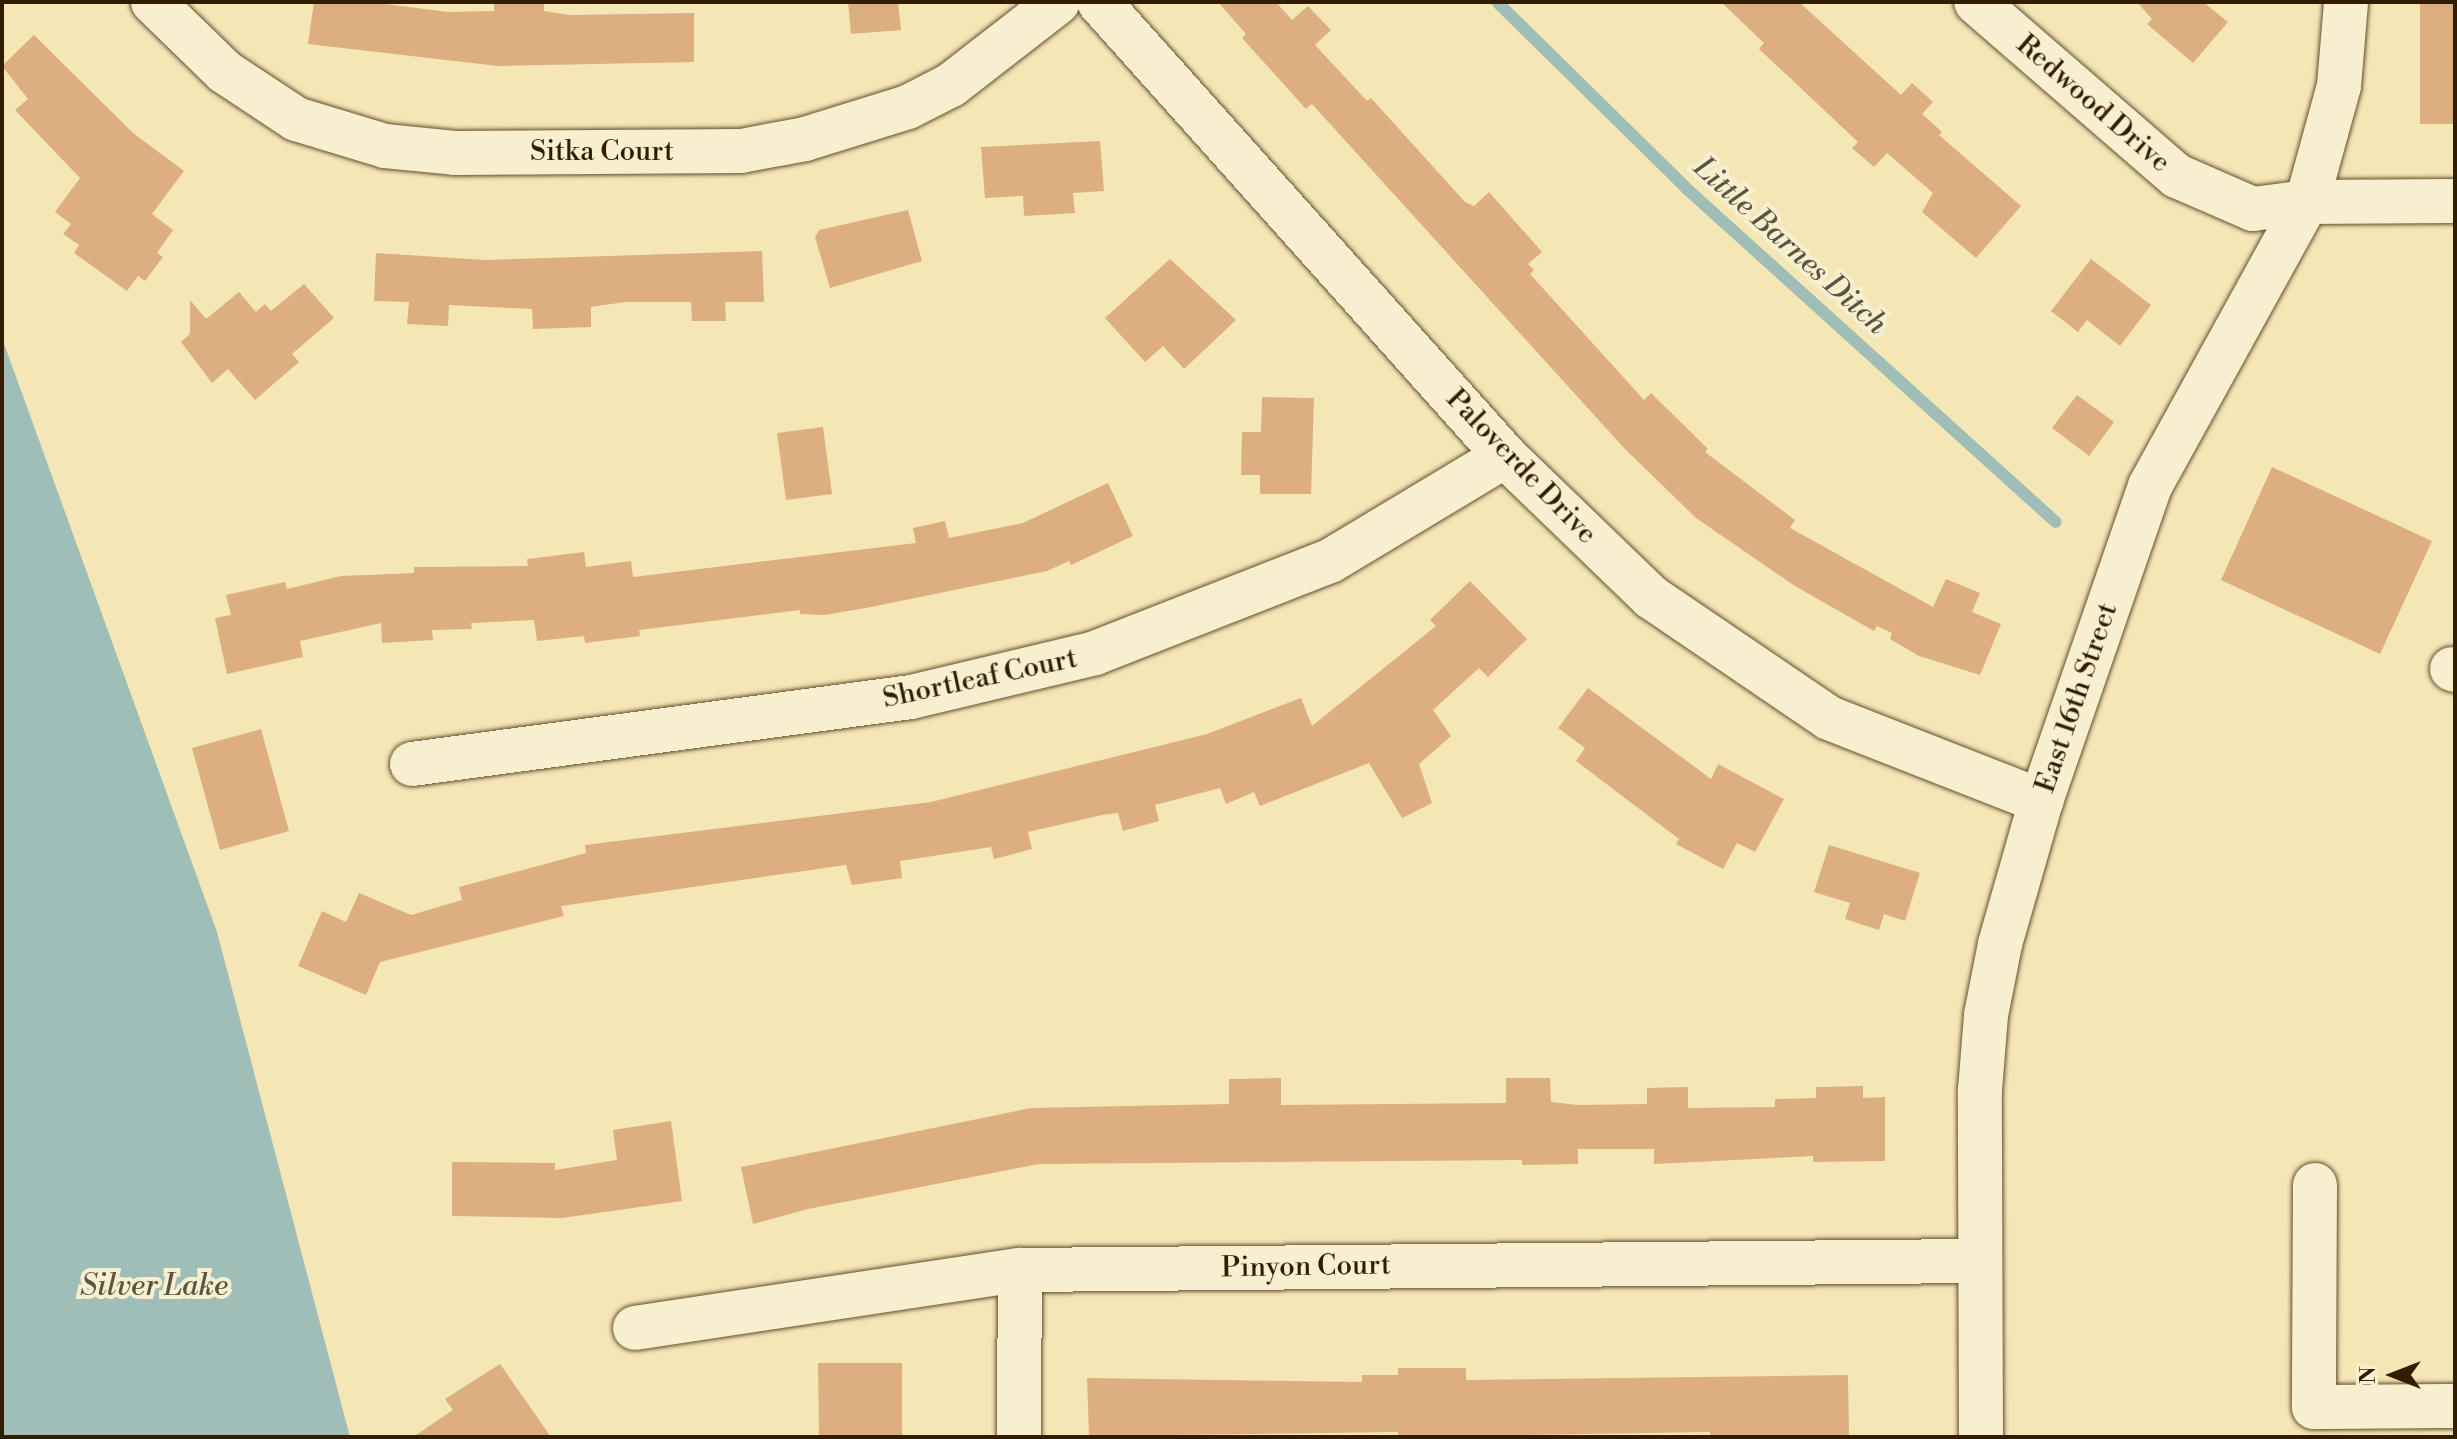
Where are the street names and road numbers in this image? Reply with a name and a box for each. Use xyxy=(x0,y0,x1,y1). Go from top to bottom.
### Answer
street label: Redwood Drive xyxy=(2009,28,2177,180)
street label: Sitka Court xyxy=(530,135,674,169)
street label: Paloverde Drive xyxy=(1439,383,1603,551)
street label: East 16th Street xyxy=(2029,599,2125,797)
street label: Shortleaf Court xyxy=(880,642,1080,716)
street label: Pinyon Court xyxy=(1221,1249,1391,1285)

